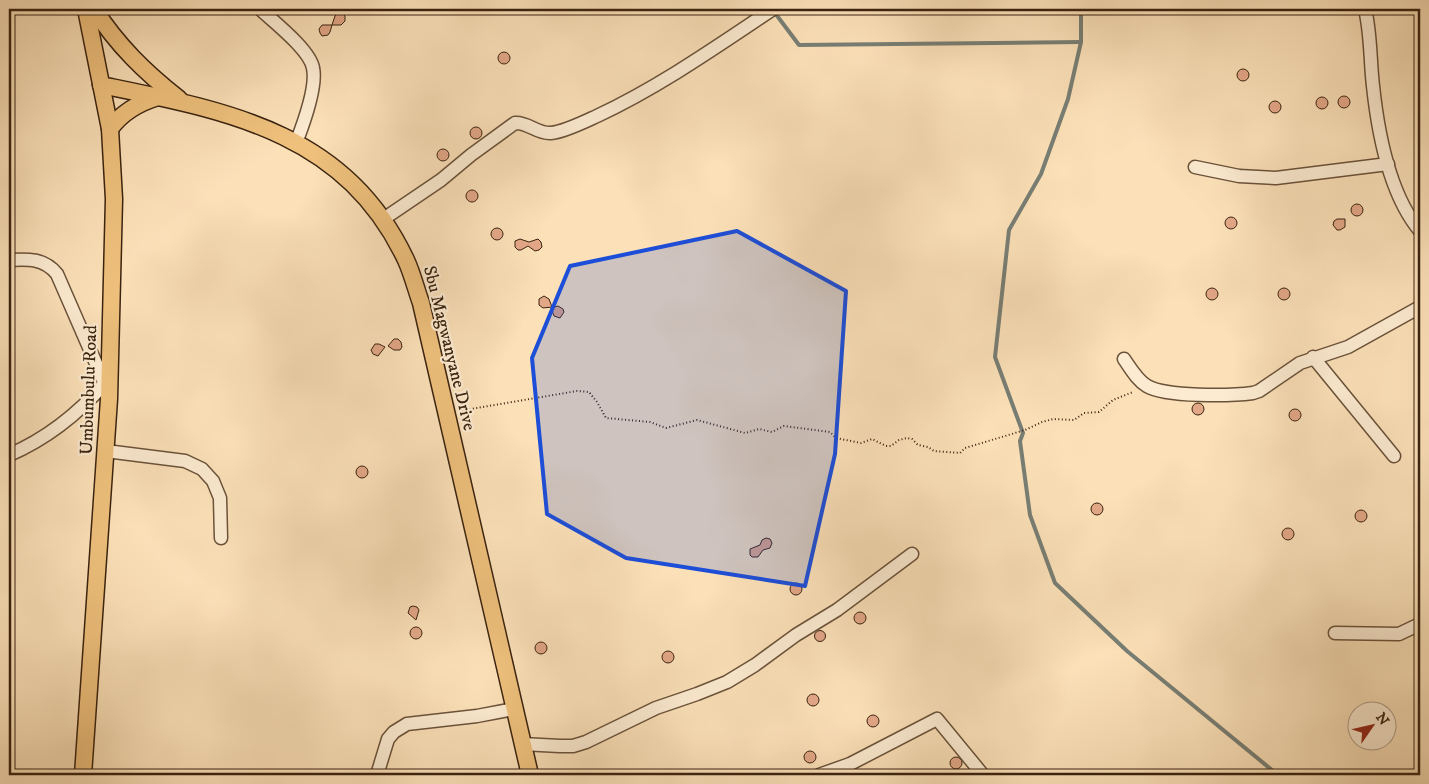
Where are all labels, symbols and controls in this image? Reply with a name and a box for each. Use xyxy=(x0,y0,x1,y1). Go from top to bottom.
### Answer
street label: Sbu Magwanyane Drive xyxy=(418,264,480,433)
street label: Umbumbulu Road xyxy=(76,325,102,455)
north arrow xyxy=(1346,702,1396,752)
text: N xyxy=(1371,709,1393,730)

